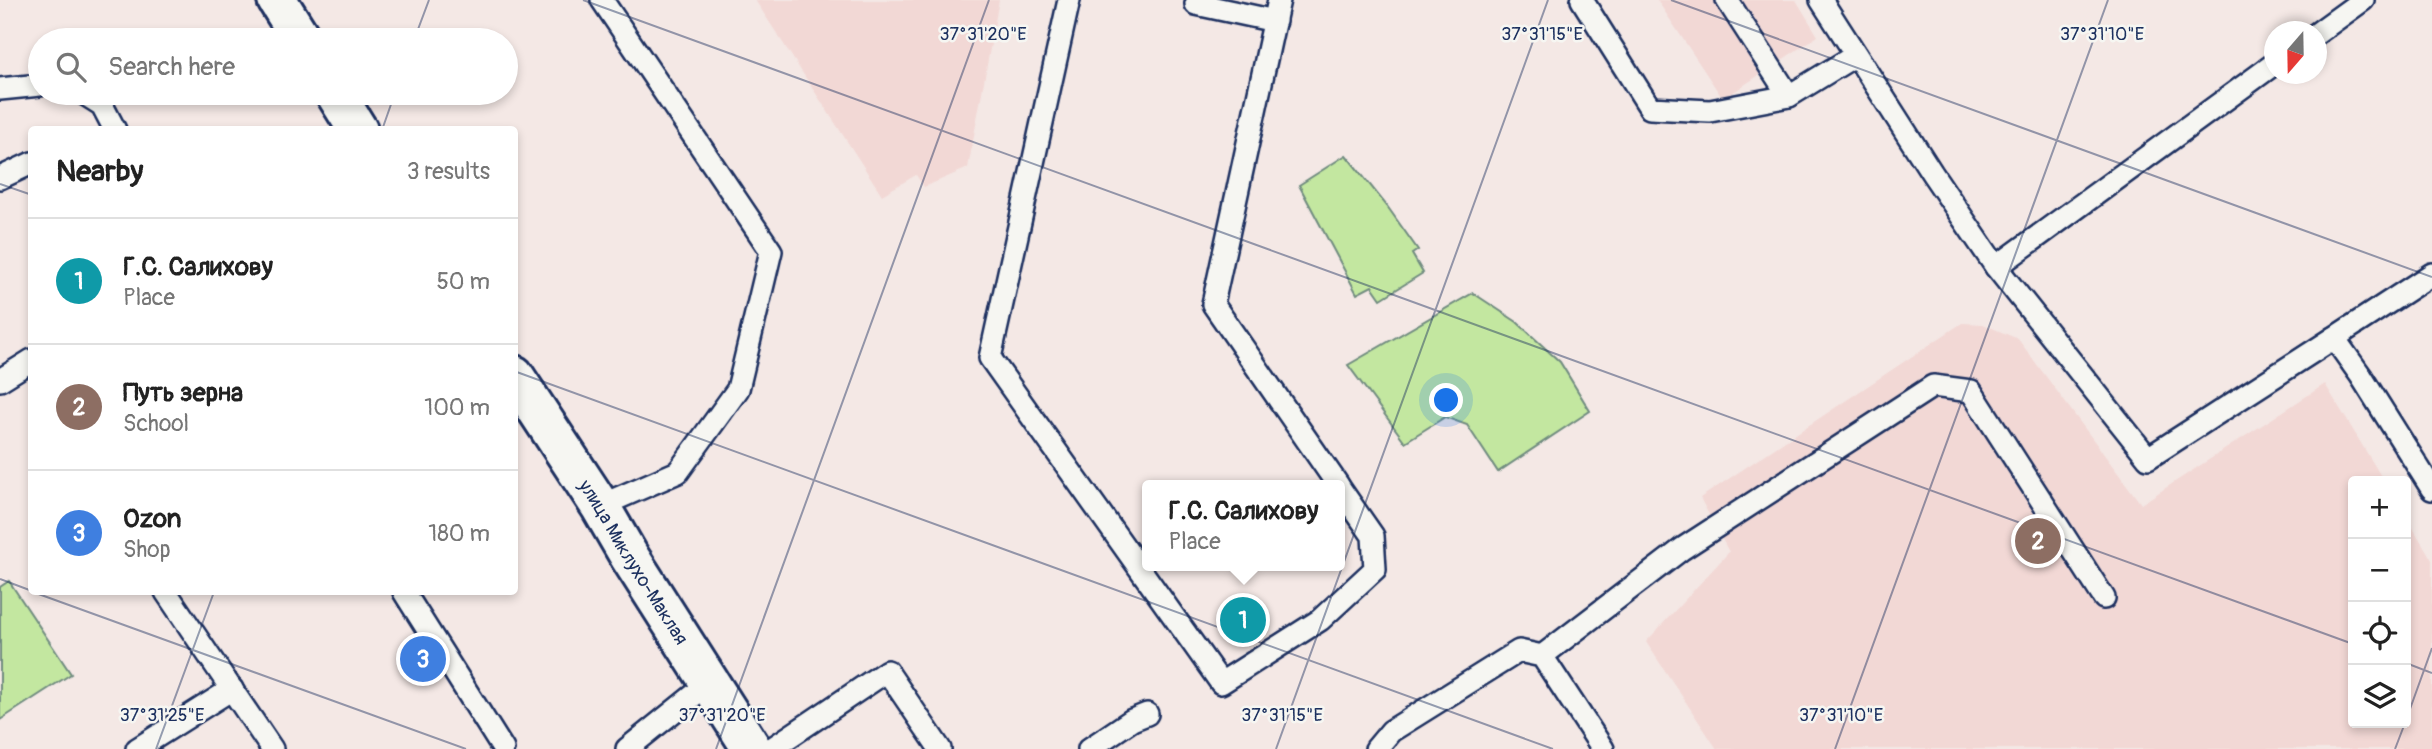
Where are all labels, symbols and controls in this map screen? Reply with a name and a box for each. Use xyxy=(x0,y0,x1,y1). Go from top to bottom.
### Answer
north arrow xyxy=(2264,21,2327,84)
text: 37°31'20"E xyxy=(939,23,1027,46)
text: 37°31'15"E xyxy=(1501,23,1583,46)
text: 37°31'10"E xyxy=(2060,23,2144,46)
search box xyxy=(28,28,518,105)
icon: search xyxy=(52,48,90,86)
text: Search here xyxy=(108,51,235,83)
text: Nearby xyxy=(56,153,143,190)
text: 3 results xyxy=(407,157,490,186)
text: Г.С. Салихову xyxy=(123,251,273,283)
text: 1 xyxy=(75,267,84,296)
text: 50 m xyxy=(436,267,490,296)
text: Place xyxy=(123,283,175,312)
text: Путь зерна xyxy=(123,377,243,409)
your location xyxy=(1429,383,1463,417)
text: 2 xyxy=(73,393,85,422)
text: 100 m xyxy=(424,393,490,422)
text: School xyxy=(123,409,189,438)
street label: улица Миклухо-Маклая xyxy=(572,474,693,649)
map controls xyxy=(2348,476,2411,728)
button: + xyxy=(2348,476,2411,539)
popup xyxy=(1142,480,1345,571)
text: Г.С. Салихову xyxy=(1169,495,1318,527)
text: Ozon xyxy=(123,503,181,535)
pin: 2 xyxy=(2015,515,2061,567)
text: 3 xyxy=(73,519,85,548)
text: 180 m xyxy=(428,519,490,548)
text: Place xyxy=(1169,527,1221,556)
text: Shop xyxy=(123,535,171,564)
button: − xyxy=(2348,539,2411,602)
pin: 1 xyxy=(1220,594,1266,646)
button: locate xyxy=(2348,602,2411,665)
pin: 3 xyxy=(400,633,446,685)
button: layers xyxy=(2348,665,2411,728)
text: 37°31'25"E xyxy=(120,704,204,727)
text: 37°31'20"E xyxy=(678,704,766,727)
text: 37°31'15"E xyxy=(1241,704,1323,727)
text: 37°31'10"E xyxy=(1799,704,1883,727)

